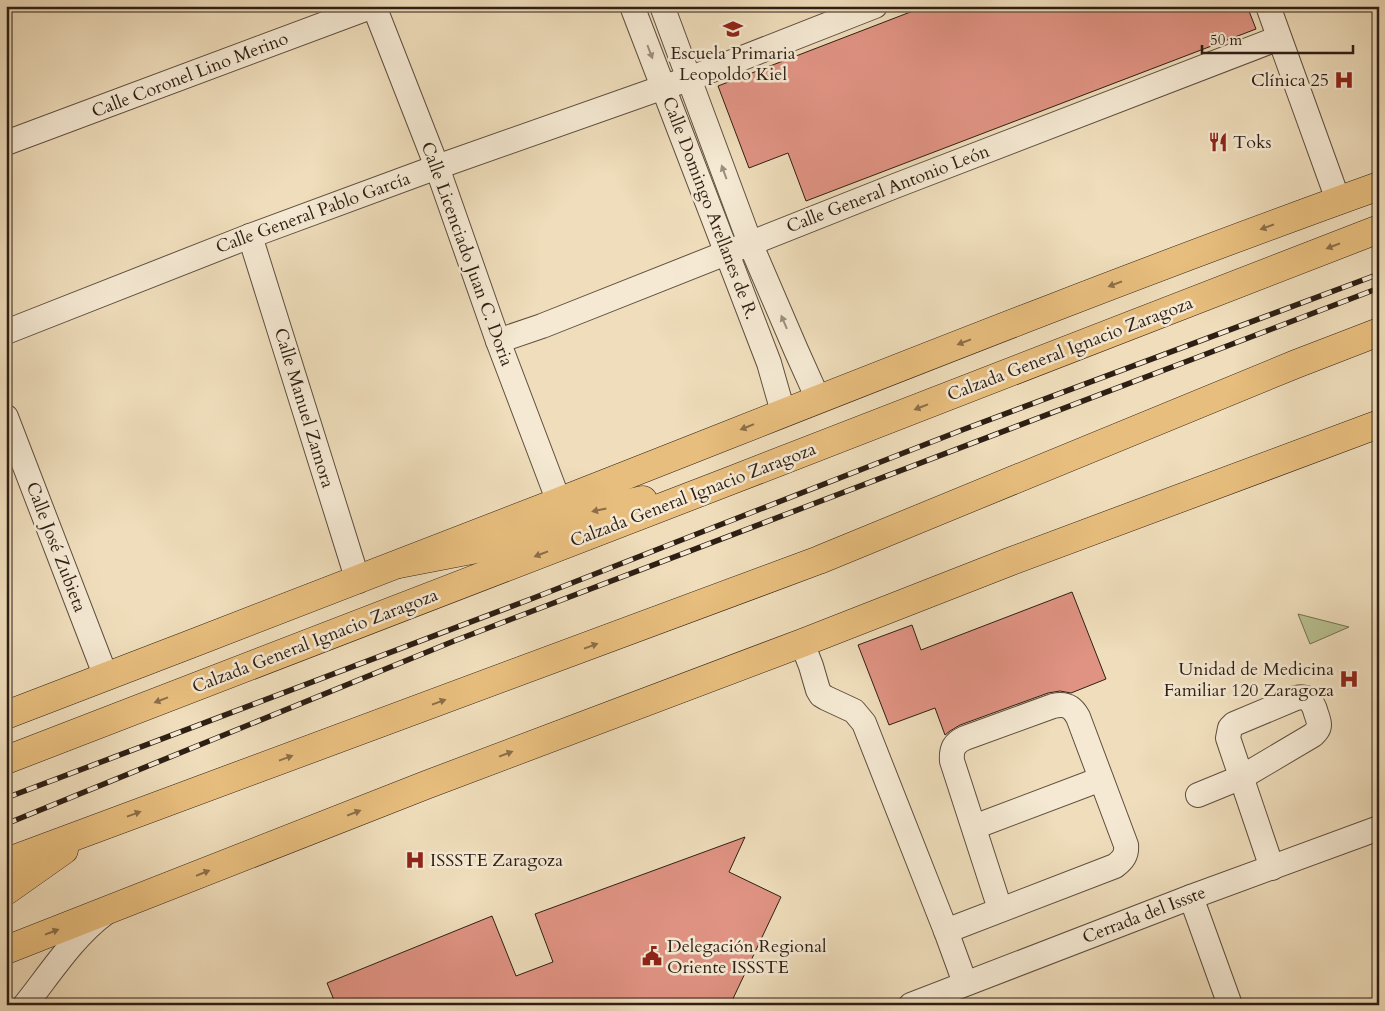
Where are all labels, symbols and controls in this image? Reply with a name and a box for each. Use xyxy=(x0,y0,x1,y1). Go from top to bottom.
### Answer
school or university icon: Escuela Primaria Leopoldo Kiel xyxy=(722,18,744,40)
scale bar xyxy=(1202,22,1354,54)
street label: Calle Coronel Lino Merino xyxy=(88,26,292,124)
text: 50 m xyxy=(1210,30,1242,50)
place label: Escuela Primaria Leopoldo Kiel xyxy=(670,41,796,87)
one-way arrow xyxy=(646,45,654,60)
place label: Clínica 25 xyxy=(1251,68,1329,93)
hospital icon: Clínica 25 xyxy=(1333,69,1355,91)
street label: Calle Domingo Arellanes de R. xyxy=(656,93,764,323)
place label: Toks xyxy=(1233,130,1272,155)
restaurant icon: Toks xyxy=(1207,131,1229,153)
street label: Calle Licenciado Juan C. Doria xyxy=(415,138,519,370)
street label: Calle General Antonio León xyxy=(783,138,994,239)
one-way arrow xyxy=(720,164,727,179)
street label: Calle General Pablo García xyxy=(212,166,414,260)
one-way arrow xyxy=(1260,223,1274,231)
one-way arrow xyxy=(1325,242,1340,250)
one-way arrow xyxy=(1107,280,1122,288)
street label: Calzada General Ignacio Zaragoza xyxy=(944,290,1197,408)
one-way arrow xyxy=(779,315,787,330)
street label: Calle Manuel Zamora xyxy=(268,325,340,491)
one-way arrow xyxy=(956,339,971,346)
one-way arrow xyxy=(913,403,928,411)
one-way arrow xyxy=(740,423,754,431)
street label: Calzada General Ignacio Zaragoza xyxy=(567,436,820,554)
street label: Calle José Zubieta xyxy=(20,478,92,616)
one-way arrow xyxy=(591,506,607,514)
one-way arrow xyxy=(533,550,548,558)
street label: Calzada General Ignacio Zaragoza xyxy=(189,582,442,700)
one-way arrow xyxy=(584,642,599,649)
place label: Unidad de Medicina Familiar 120 Zaragoza xyxy=(1164,657,1334,703)
hospital icon: Unidad de Medicina Familiar 120 Zaragoza xyxy=(1338,668,1360,690)
one-way arrow xyxy=(153,696,168,704)
one-way arrow xyxy=(432,698,447,706)
one-way arrow xyxy=(498,750,513,757)
one-way arrow xyxy=(279,754,294,762)
one-way arrow xyxy=(347,809,362,817)
one-way arrow xyxy=(126,810,141,817)
place label: ISSSTE Zaragoza xyxy=(430,848,563,873)
hospital icon: ISSSTE Zaragoza xyxy=(404,849,426,871)
one-way arrow xyxy=(196,868,210,876)
street label: Cerrada del Issste xyxy=(1079,880,1209,950)
one-way arrow xyxy=(45,928,60,936)
place label: Delegación Regional Oriente ISSSTE xyxy=(667,934,827,980)
public building icon: Delegación Regional Oriente ISSSTE xyxy=(641,945,663,967)

